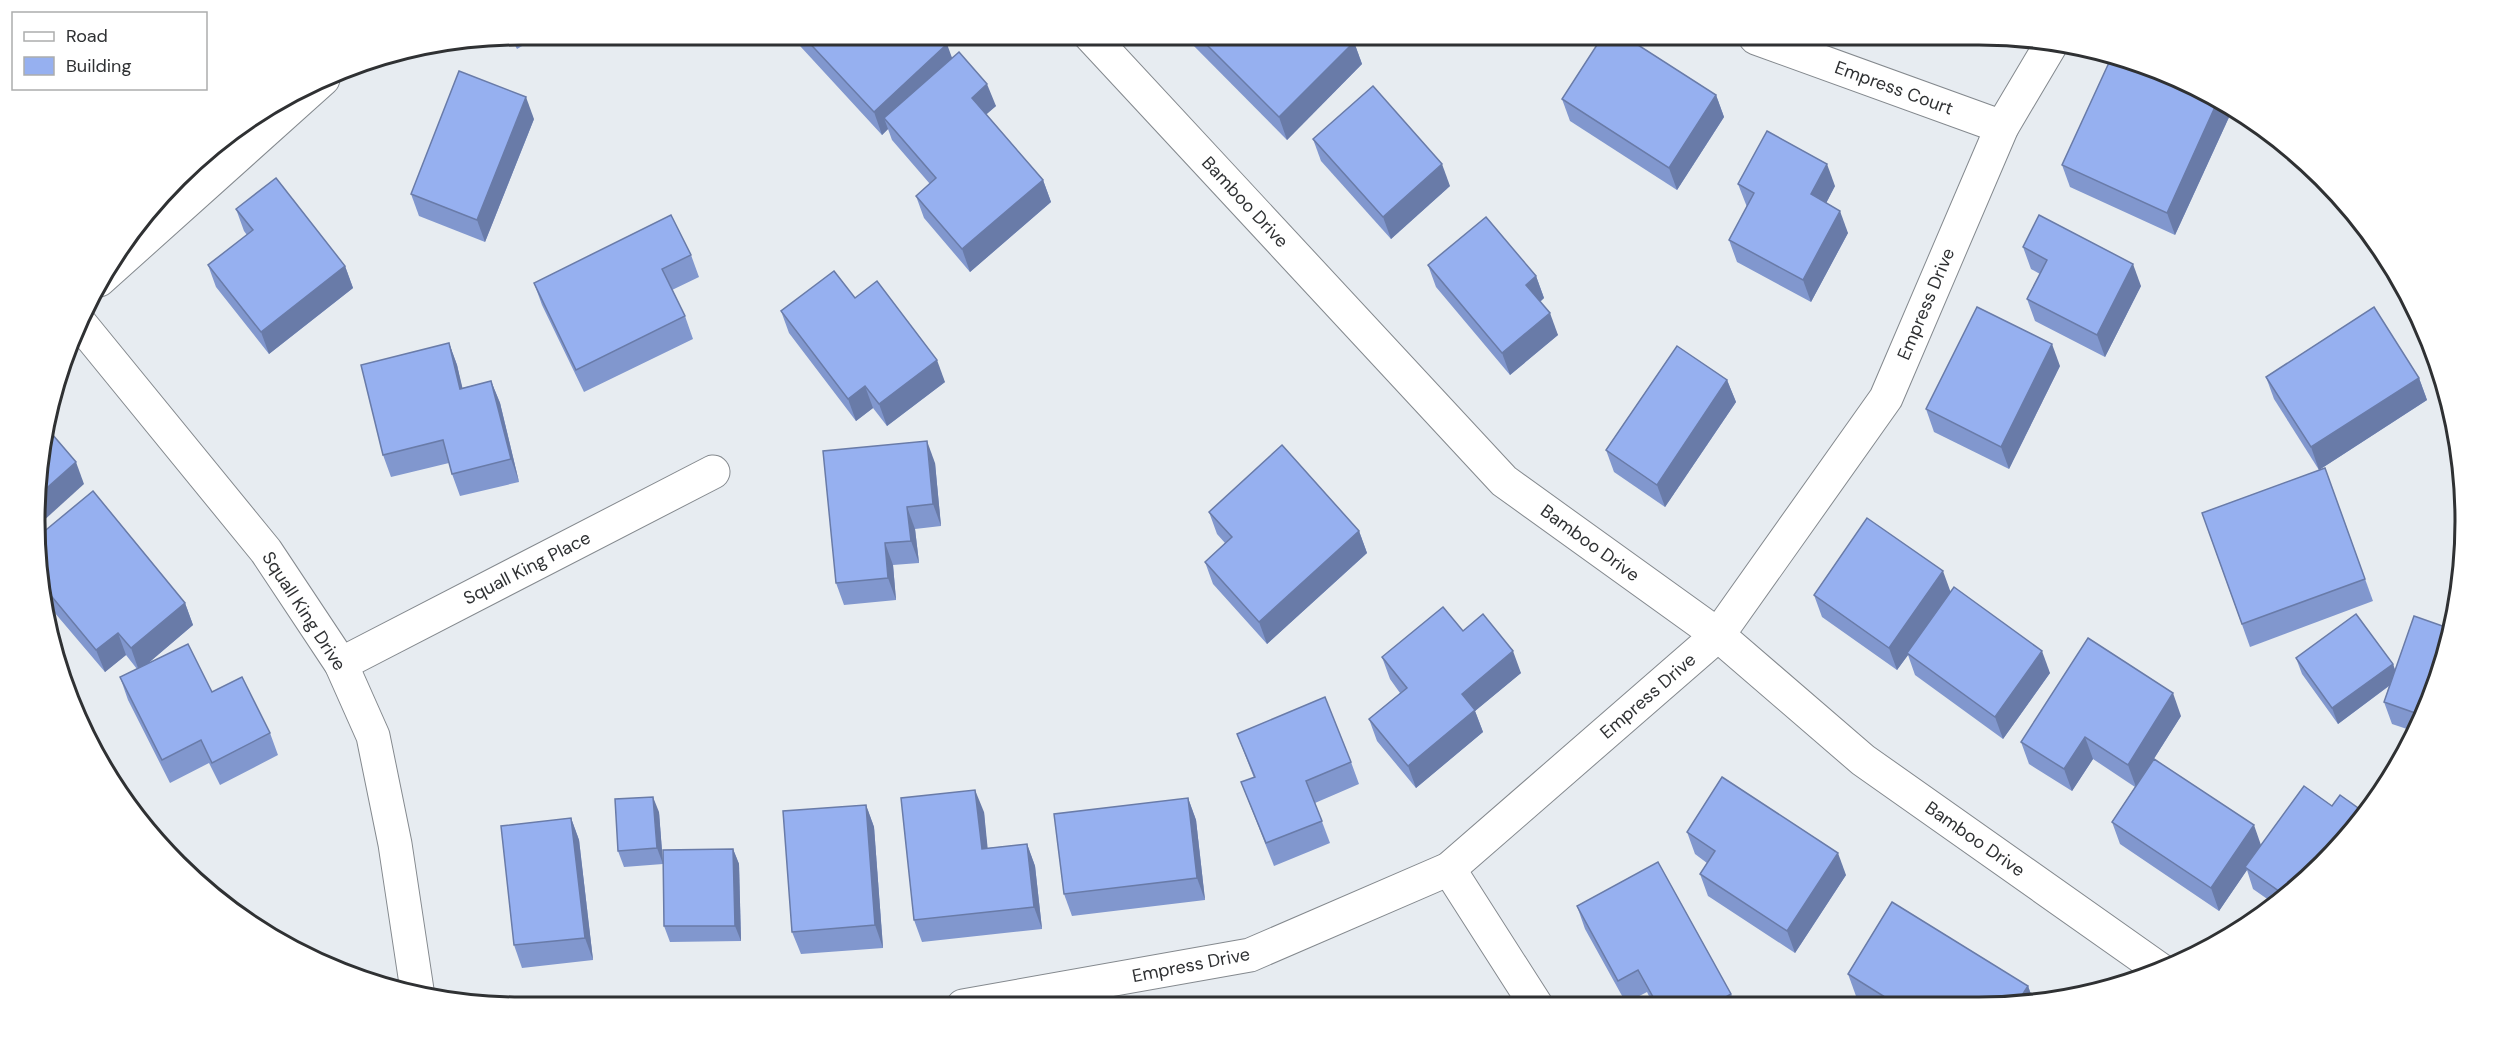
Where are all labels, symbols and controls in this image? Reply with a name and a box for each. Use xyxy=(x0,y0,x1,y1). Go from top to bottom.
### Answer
legend xyxy=(12,12,207,90)
text: Road xyxy=(66,24,108,48)
text: Building xyxy=(66,54,131,78)
street label: Empress Court xyxy=(1831,55,1957,121)
street label: Bamboo Drive xyxy=(1196,151,1294,253)
street label: Empress Drive xyxy=(1892,244,1960,364)
street label: Bamboo Drive xyxy=(1536,499,1644,587)
street label: Squall King Place xyxy=(459,526,595,610)
street label: Squall King Drive xyxy=(257,547,351,675)
street label: Empress Drive xyxy=(1595,648,1701,744)
street label: Bamboo Drive xyxy=(1920,796,2030,882)
street label: Empress Drive xyxy=(1130,942,1252,988)

